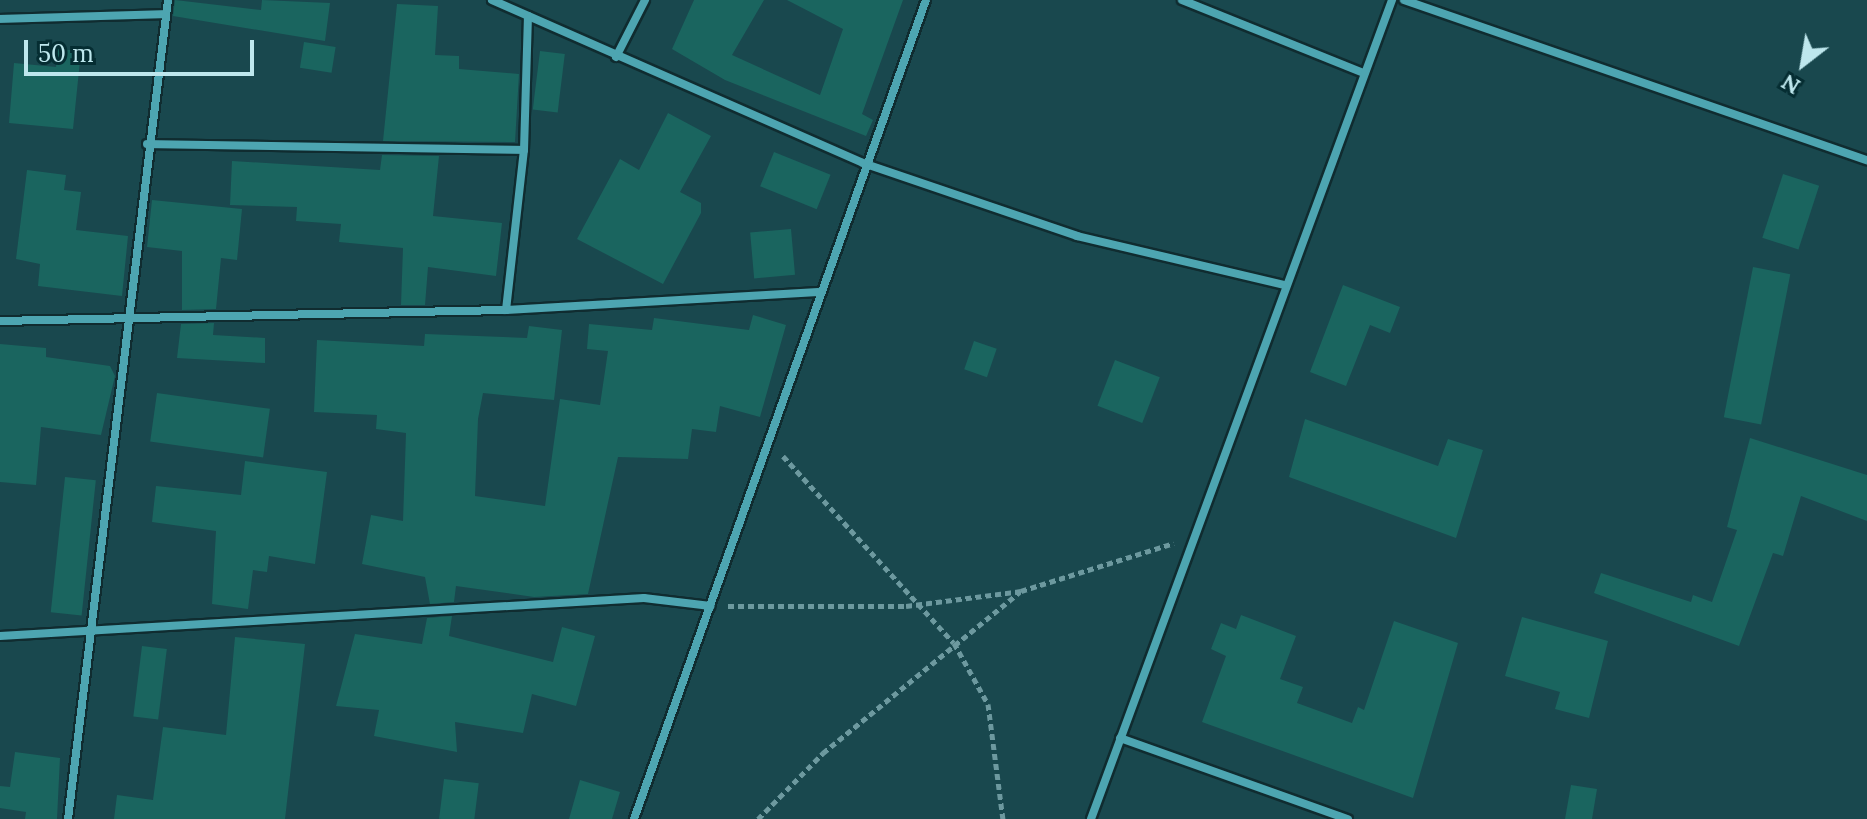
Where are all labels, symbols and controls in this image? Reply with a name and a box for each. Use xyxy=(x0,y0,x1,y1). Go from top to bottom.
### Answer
scale bar xyxy=(28,24,258,74)
north arrow xyxy=(1763,24,1843,104)
text: 50 m xyxy=(38,38,94,69)
text: N xyxy=(1776,68,1805,101)

